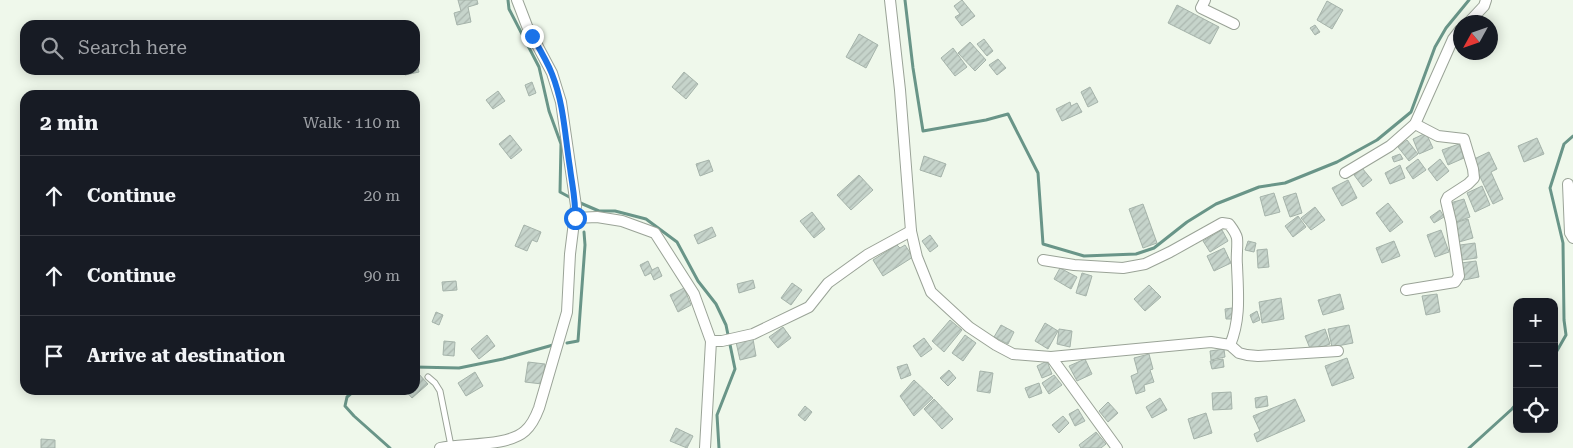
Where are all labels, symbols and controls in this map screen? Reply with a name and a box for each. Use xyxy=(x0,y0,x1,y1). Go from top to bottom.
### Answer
north arrow xyxy=(1453,15,1498,60)
search box xyxy=(20,20,420,75)
route end xyxy=(521,25,544,48)
icon: search xyxy=(38,34,66,62)
text: Search here xyxy=(78,36,187,59)
text: 2 min xyxy=(40,111,98,135)
text: Walk · 110 m xyxy=(303,113,400,132)
icon: ahead xyxy=(40,182,68,210)
text: Continue xyxy=(87,184,176,207)
text: 20 m xyxy=(363,186,400,205)
route start xyxy=(564,207,587,230)
icon: ahead xyxy=(40,262,68,290)
text: Continue xyxy=(87,264,176,287)
text: 90 m xyxy=(363,266,400,285)
map controls xyxy=(1513,298,1558,433)
button: + xyxy=(1513,298,1558,343)
icon: arrive xyxy=(40,342,68,370)
button: − xyxy=(1513,343,1558,388)
text: Arrive at destination xyxy=(87,344,285,367)
button: locate xyxy=(1513,388,1558,433)

